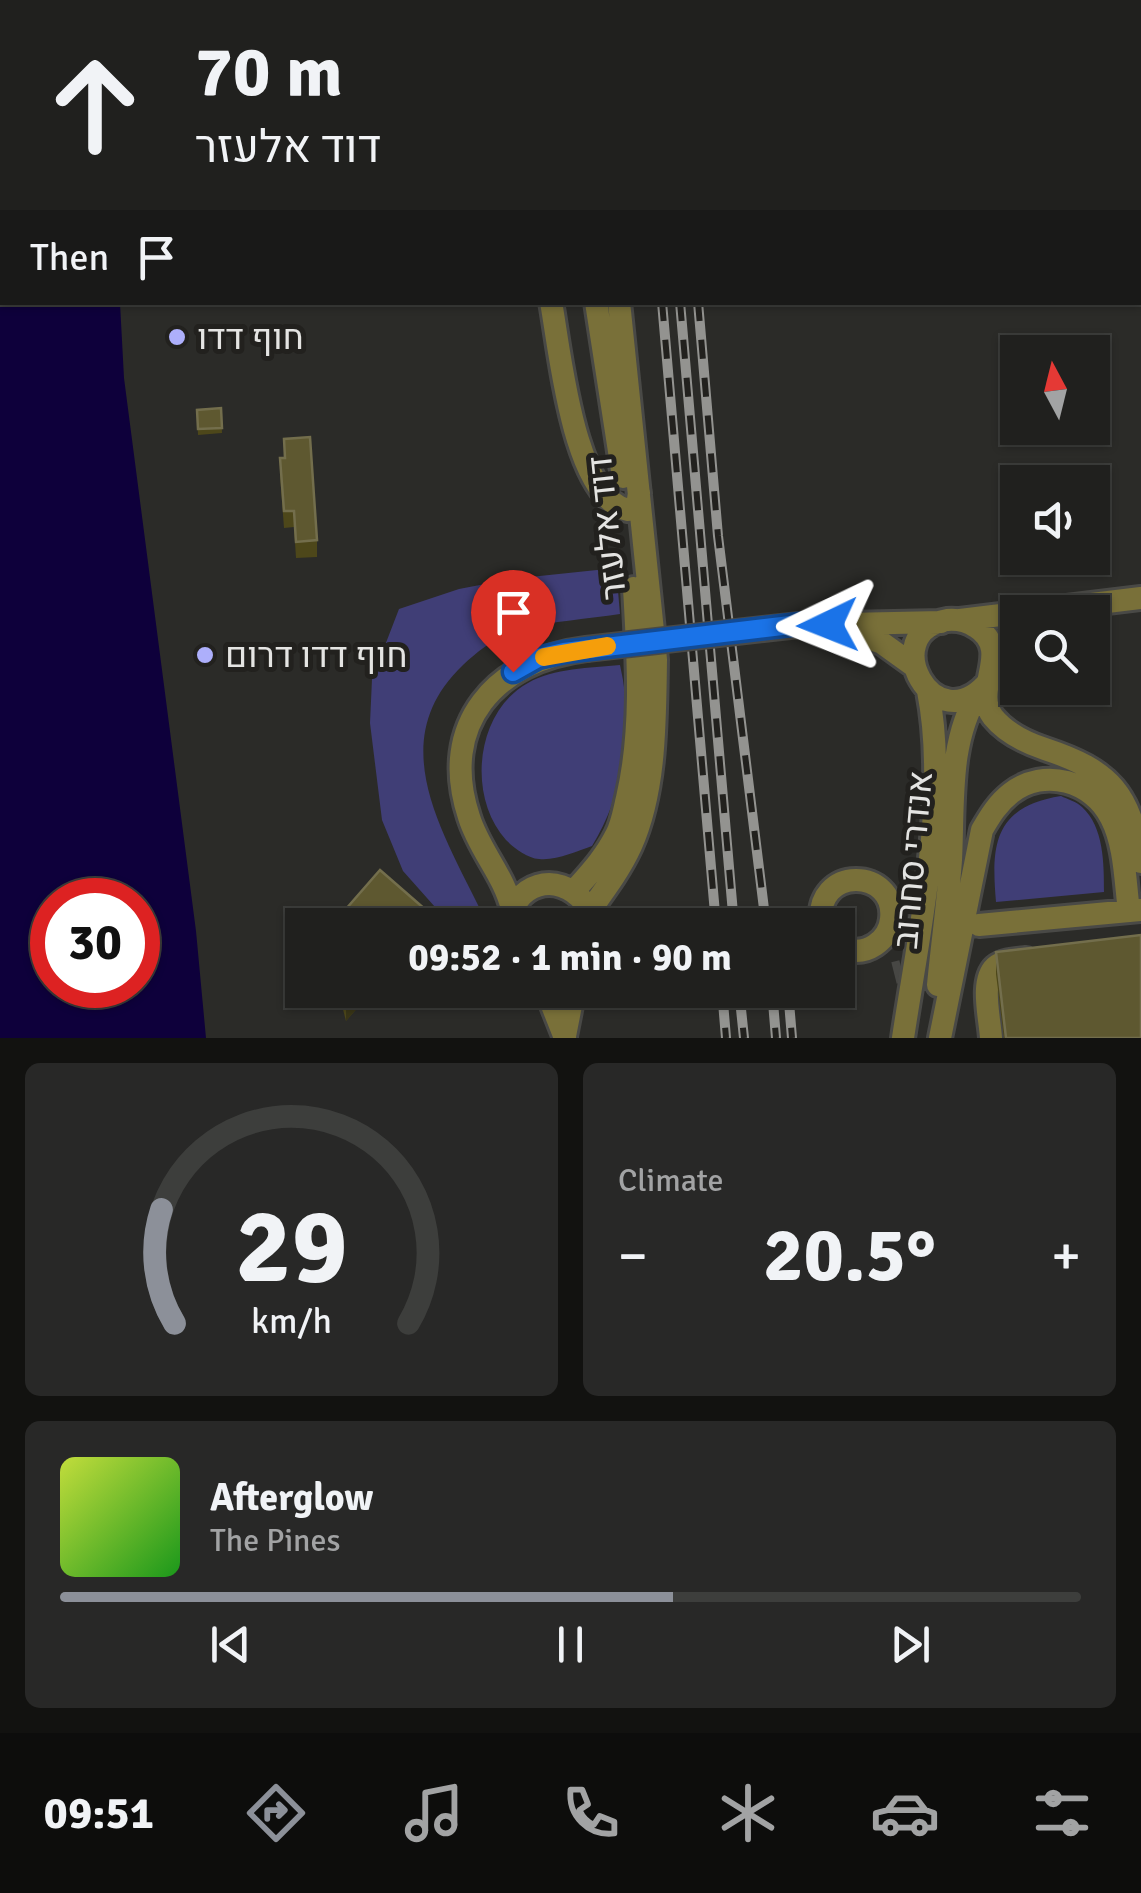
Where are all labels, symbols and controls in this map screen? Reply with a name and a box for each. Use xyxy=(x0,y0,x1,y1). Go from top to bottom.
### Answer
text: 70 m xyxy=(195,29,343,115)
icon: ahead xyxy=(30,40,160,170)
text: דוד אלעזר xyxy=(195,120,381,175)
icon: arrive xyxy=(129,230,184,285)
text: Then xyxy=(30,234,109,281)
place label: חוף דדו xyxy=(197,316,304,359)
marker: חוף דדו xyxy=(166,326,188,348)
north arrow xyxy=(1000,335,1110,445)
map controls xyxy=(1000,335,1110,705)
street label: דוד אלעזר xyxy=(578,454,636,602)
button: sound xyxy=(1000,465,1110,575)
pin xyxy=(471,570,556,673)
position arrow xyxy=(776,573,880,677)
icon: arrive xyxy=(486,585,541,640)
button: search xyxy=(1000,595,1110,705)
place label: חוף דדו דרום xyxy=(225,634,408,677)
marker: חוף דדו דרום xyxy=(194,644,216,666)
street label: אנדרי סחרוב xyxy=(884,769,942,951)
speed limit sign: 30 xyxy=(30,878,160,1008)
text: 09:52 · 1 min · 90 m xyxy=(408,934,732,981)
text: Climate xyxy=(618,1161,724,1200)
text: 29 xyxy=(235,1183,348,1311)
text: 20.5° xyxy=(763,1209,936,1302)
text: − xyxy=(618,1222,648,1290)
text: + xyxy=(1051,1222,1081,1290)
text: km/h xyxy=(251,1299,332,1343)
text: Afterglow xyxy=(210,1474,373,1521)
text: The Pines xyxy=(210,1521,341,1560)
icon: previous xyxy=(203,1617,258,1672)
icon: pause xyxy=(543,1617,598,1672)
icon: next xyxy=(883,1617,938,1672)
icon: directions xyxy=(241,1778,311,1848)
icon: music xyxy=(399,1778,469,1848)
icon: phone xyxy=(556,1778,626,1848)
icon: climate xyxy=(713,1778,783,1848)
icon: car xyxy=(870,1778,940,1848)
icon: filters xyxy=(1027,1778,1097,1848)
text: 09:51 xyxy=(44,1786,154,1841)

